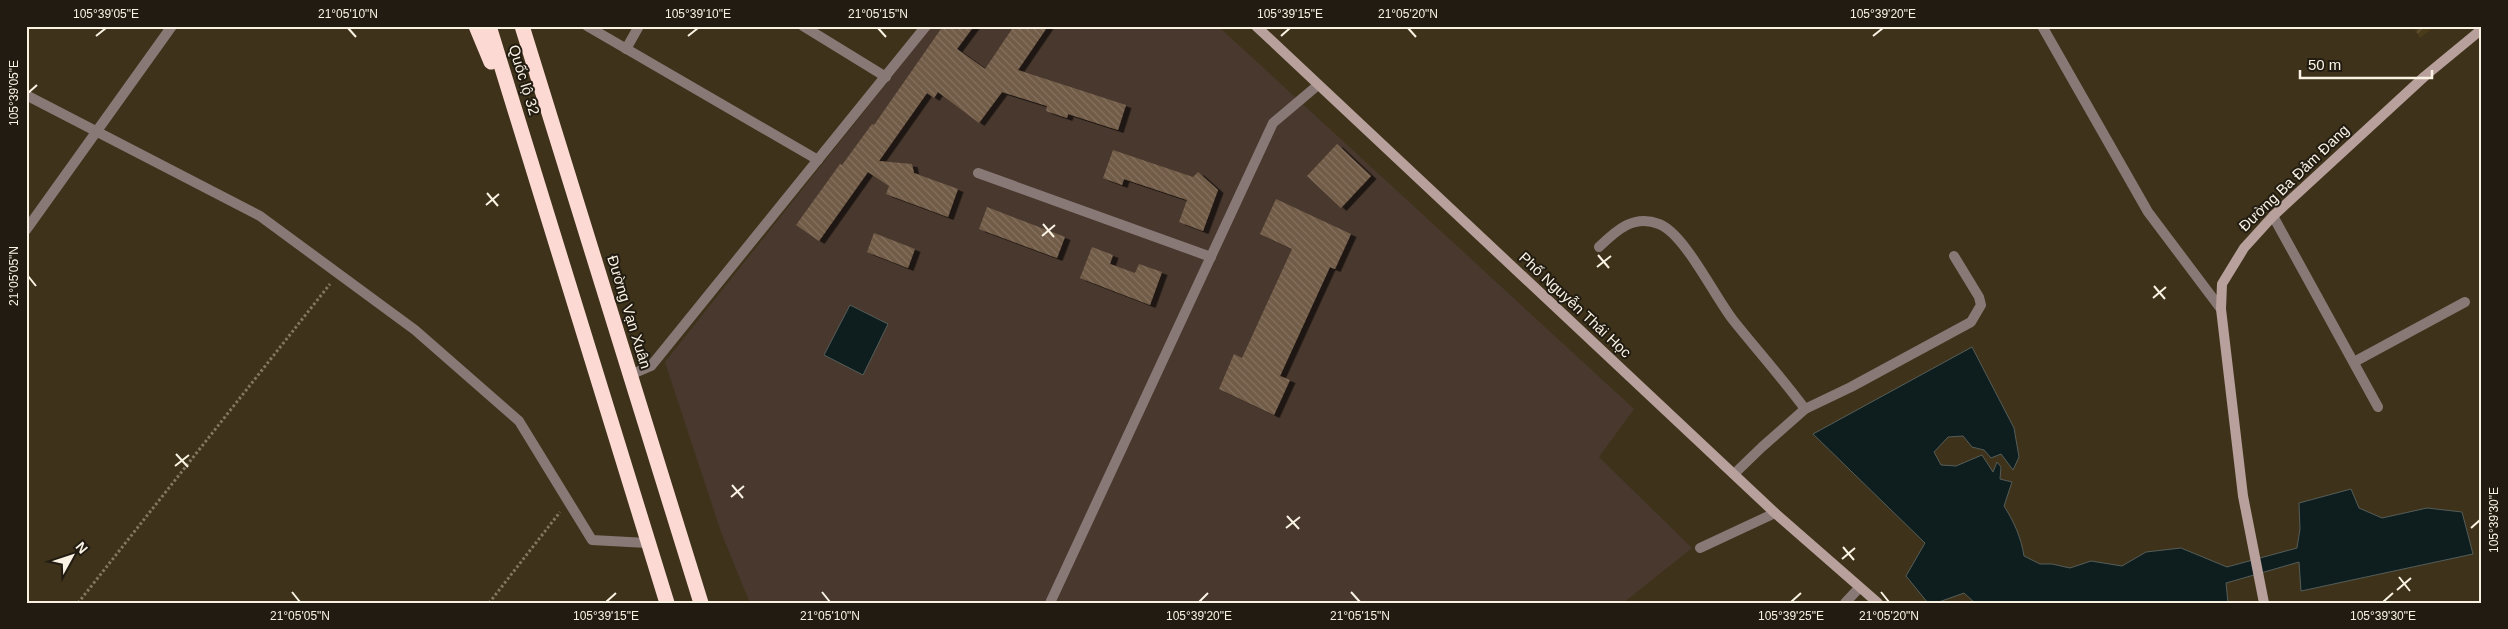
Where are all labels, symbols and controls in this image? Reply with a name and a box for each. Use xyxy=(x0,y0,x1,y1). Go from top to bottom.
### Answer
text: 105°39'05"E xyxy=(73,7,139,21)
text: 21°05'10"N xyxy=(318,7,378,21)
text: 105°39'10"E xyxy=(665,7,731,21)
text: 21°05'15"N xyxy=(848,7,908,21)
text: 105°39'15"E xyxy=(1257,7,1323,21)
text: 21°05'20"N xyxy=(1378,7,1438,21)
text: 105°39'20"E xyxy=(1850,7,1916,21)
street label: Quốc lộ 32 xyxy=(506,43,543,117)
scale bar xyxy=(2300,48,2433,80)
text: 50 m xyxy=(2308,56,2341,73)
text: 105°39'05"E xyxy=(7,60,21,126)
street label: Đường Ba Đảm Đang xyxy=(2235,121,2352,234)
text: 21°05'05"N xyxy=(7,246,21,306)
street label: Phố Nguyễn Thái Học xyxy=(1516,248,1635,361)
street label: Đường Vạn Xuân xyxy=(604,253,655,370)
text: 105°39'30"E xyxy=(2487,487,2501,553)
north arrow xyxy=(48,532,98,582)
text: N xyxy=(73,539,91,557)
text: 21°05'05"N xyxy=(270,609,330,623)
text: 105°39'15"E xyxy=(573,609,639,623)
text: 21°05'10"N xyxy=(800,609,860,623)
text: 105°39'20"E xyxy=(1166,609,1232,623)
text: 21°05'15"N xyxy=(1330,609,1390,623)
text: 105°39'25"E xyxy=(1758,609,1824,623)
text: 21°05'20"N xyxy=(1859,609,1919,623)
text: 105°39'30"E xyxy=(2350,609,2416,623)

